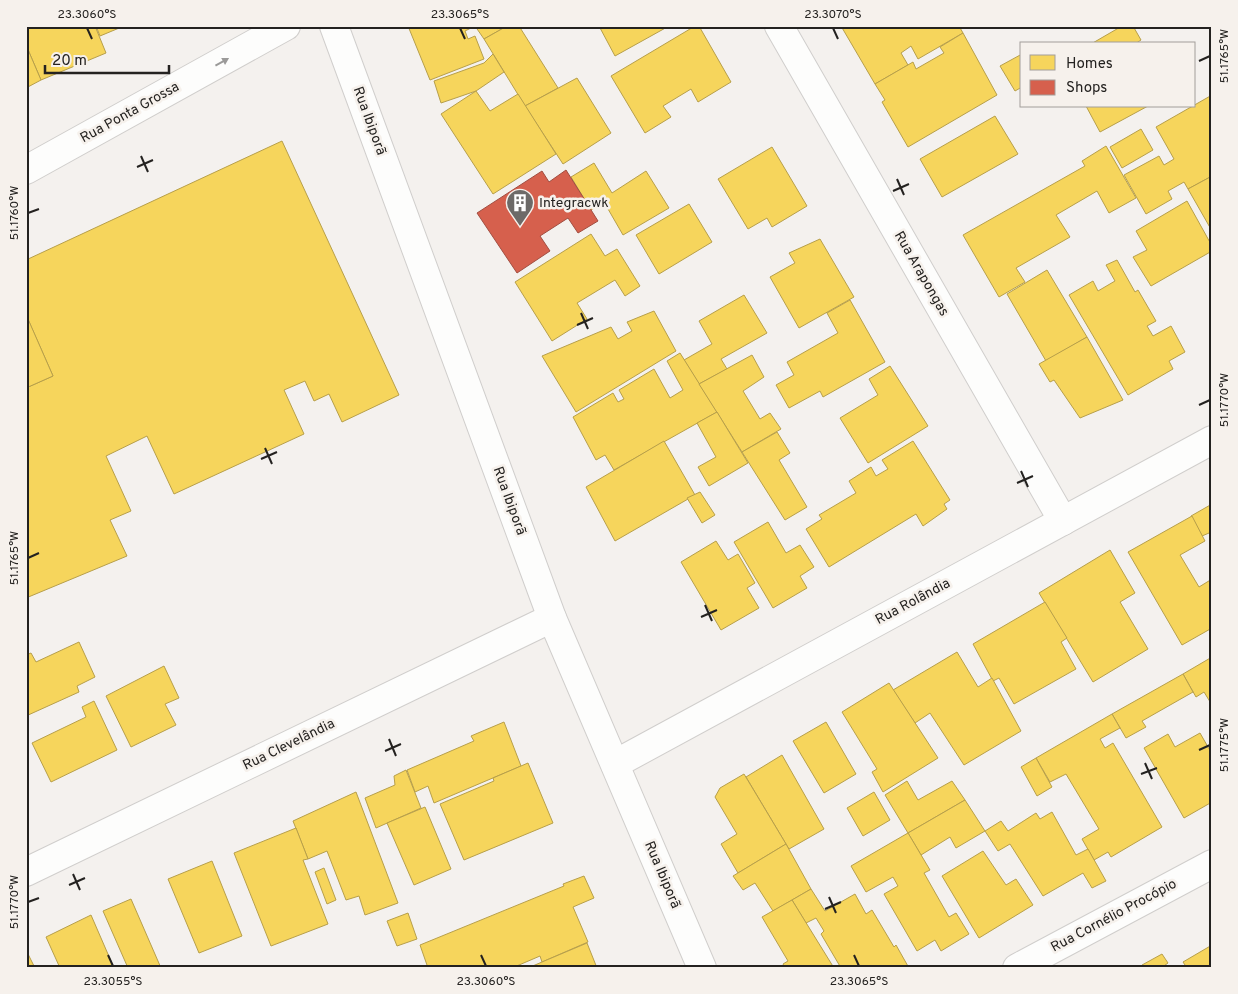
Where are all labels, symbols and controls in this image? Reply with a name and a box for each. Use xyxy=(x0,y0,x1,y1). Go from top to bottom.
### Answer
text: 23.3060°S xyxy=(58,7,116,23)
text: 23.3065°S xyxy=(431,7,489,23)
text: 23.3070°S xyxy=(804,7,862,23)
text: 51.1765°W xyxy=(1217,29,1233,83)
scale bar xyxy=(45,42,169,74)
legend xyxy=(1020,42,1196,108)
text: 20 m xyxy=(52,52,87,71)
text: Homes xyxy=(1066,55,1113,74)
one-way arrow xyxy=(215,58,229,66)
street label: Rua Ponta Grossa xyxy=(78,79,182,147)
text: Shops xyxy=(1066,79,1107,98)
street label: Rua Ibiporã xyxy=(349,84,389,158)
text: 51.1760°W xyxy=(7,186,23,240)
building icon: Integracwk xyxy=(505,188,535,227)
place label: Integracwk xyxy=(539,195,609,212)
street label: Rua Arapongas xyxy=(890,228,952,320)
text: 51.1770°W xyxy=(1217,373,1233,427)
street label: Rua Ibiporã xyxy=(489,464,529,538)
text: 51.1765°W xyxy=(7,531,23,585)
street label: Rua Rolândia xyxy=(873,575,953,629)
street label: Rua Clevelândia xyxy=(240,715,338,775)
text: 51.1775°W xyxy=(1217,718,1233,772)
street label: Rua Ibiporã xyxy=(640,839,684,911)
text: 51.1770°W xyxy=(7,875,23,929)
street label: Rua Cornélio Procópio xyxy=(1048,876,1180,956)
text: 23.3055°S xyxy=(83,974,143,990)
text: 23.3060°S xyxy=(457,974,515,990)
text: 23.3065°S xyxy=(830,974,888,990)

